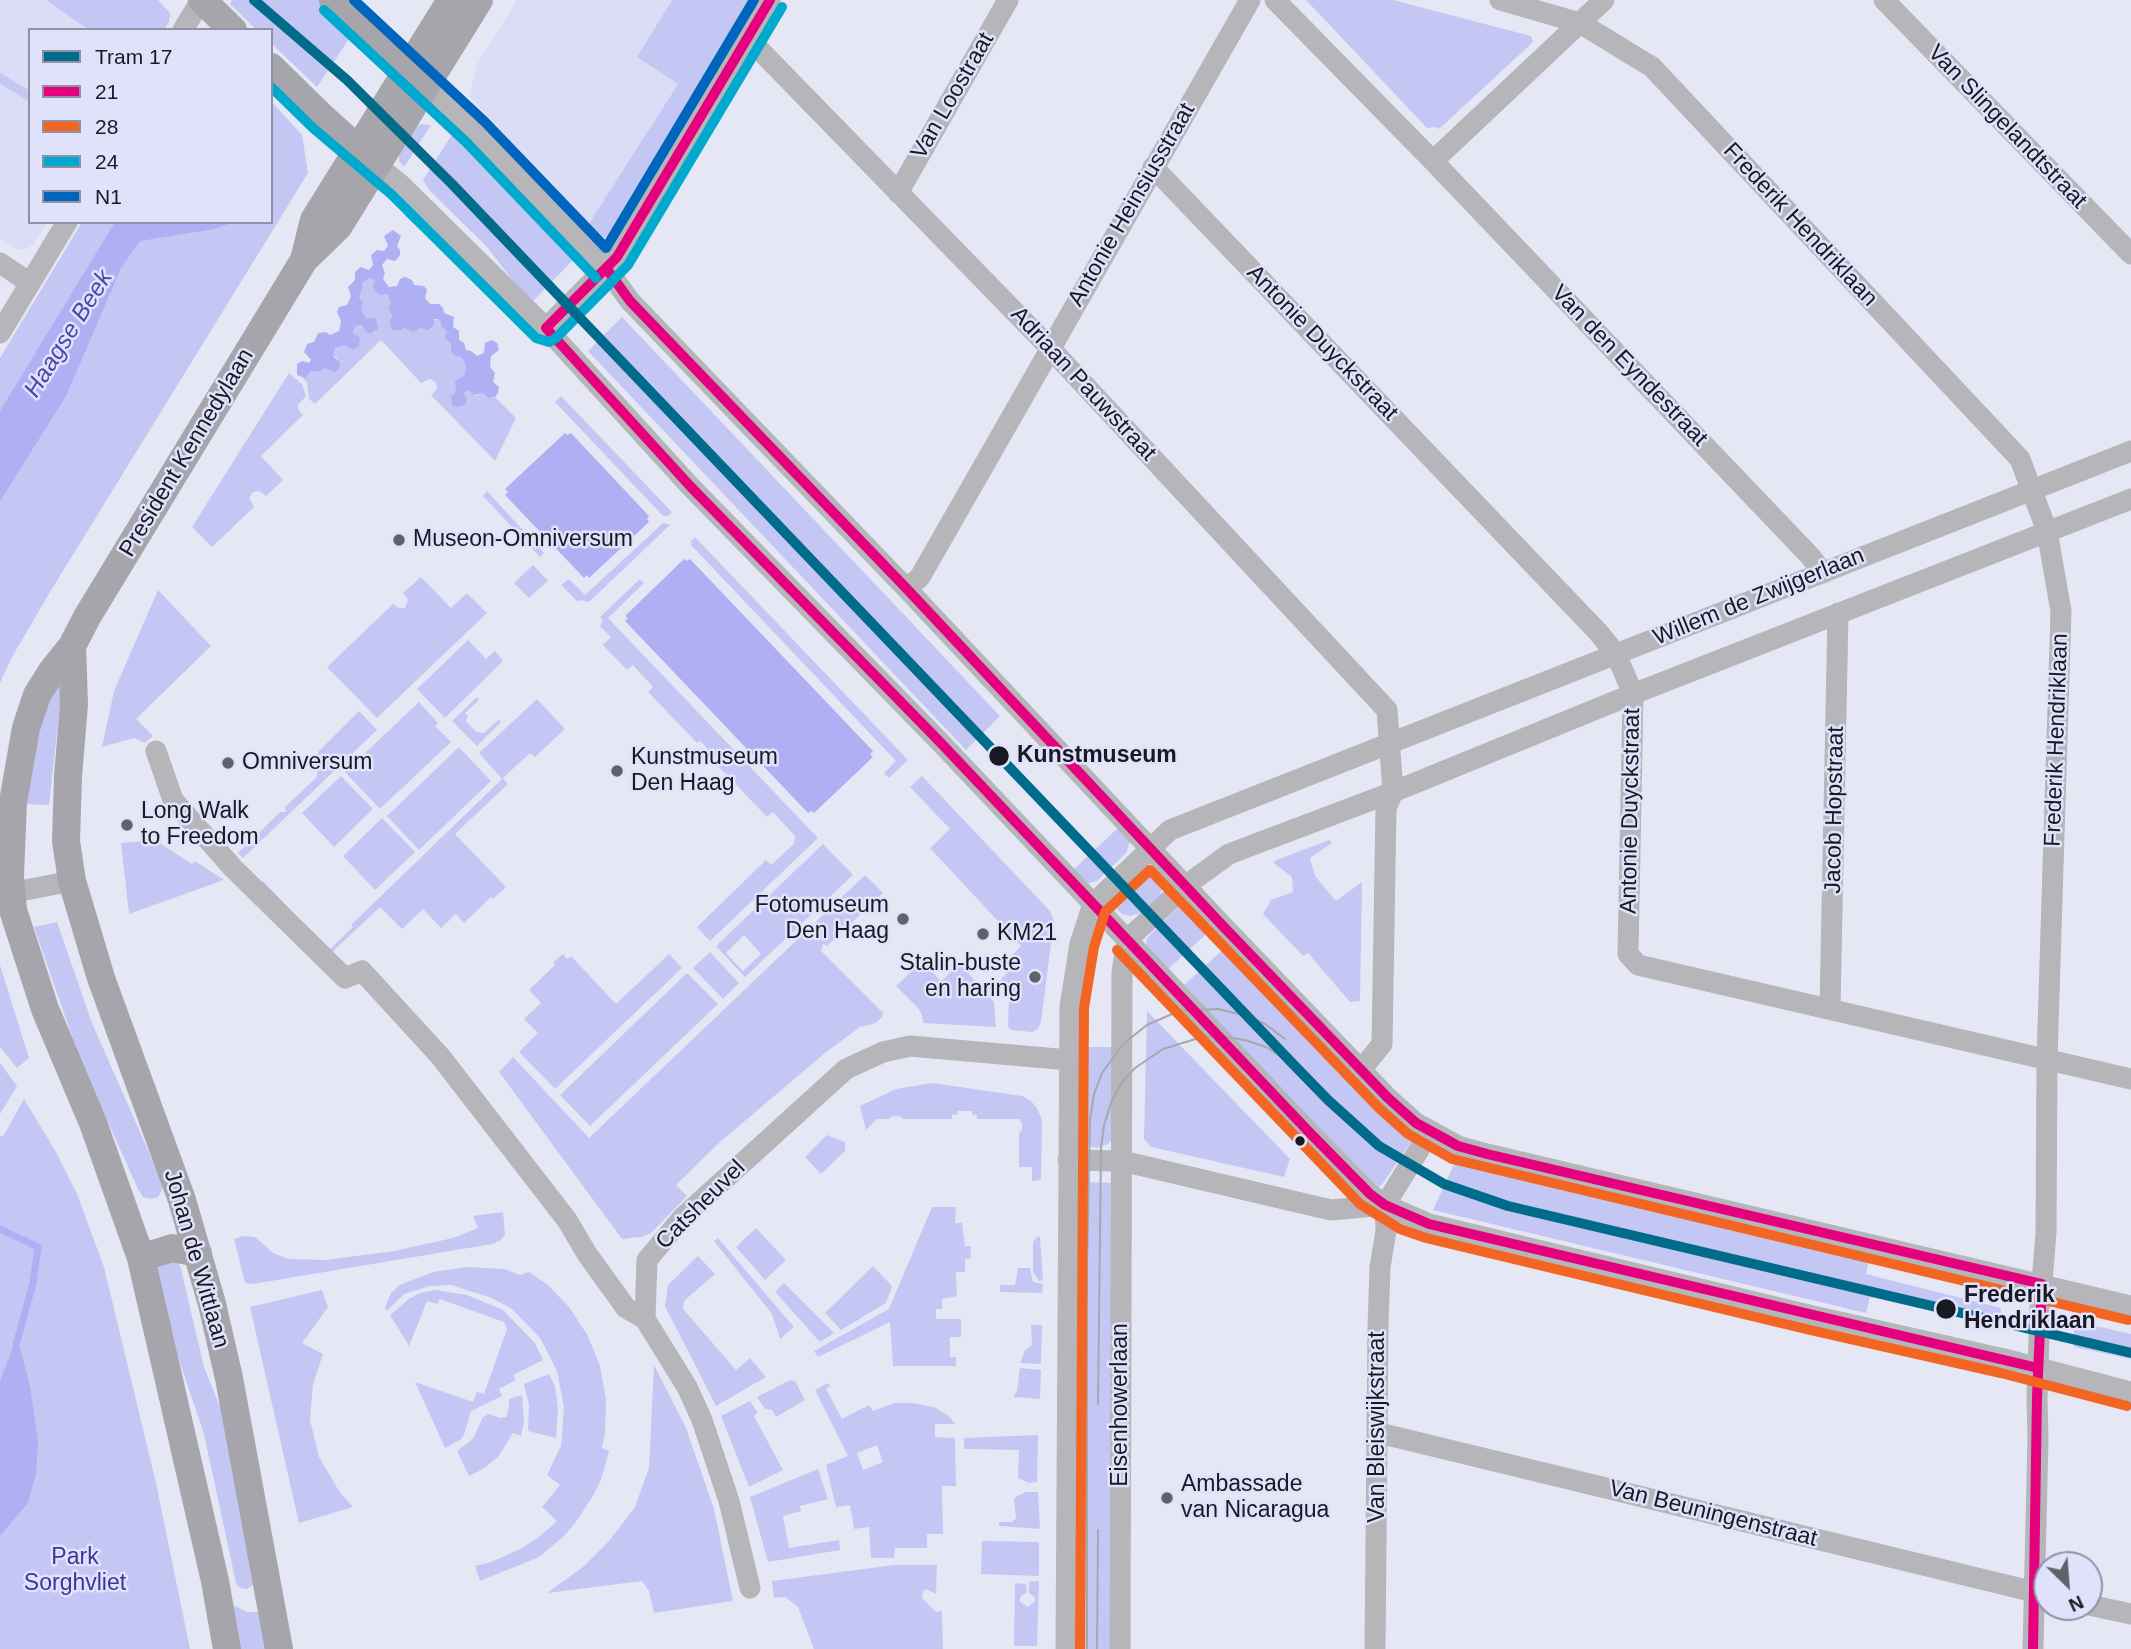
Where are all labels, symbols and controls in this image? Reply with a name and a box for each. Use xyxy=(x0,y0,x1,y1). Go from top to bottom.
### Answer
legend xyxy=(28,28,273,224)
street label: Van Loostraat xyxy=(906,28,1000,164)
street label: Van Slingelandtstraat xyxy=(1922,39,2092,215)
text: Tram 17 xyxy=(95,45,172,68)
text: 21 xyxy=(95,80,118,103)
street label: Antonie Heinsiusstraat xyxy=(1063,98,1201,312)
text: 28 xyxy=(95,115,118,138)
street label: Frederik Hendriklaan xyxy=(1717,138,1883,312)
text: 24 xyxy=(95,150,118,173)
text: N1 xyxy=(95,185,122,208)
street label: Antonie Duyckstraat xyxy=(1241,259,1403,427)
water label: Haagse Beek xyxy=(19,265,119,403)
street label: Van den Eyndestraat xyxy=(1545,280,1713,452)
street label: Adriaan Pauwstraat xyxy=(1004,301,1162,467)
street label: President Kennedylaan xyxy=(114,344,260,562)
place label: Museon-Omniversum xyxy=(413,526,633,554)
marker: Museon-Omniversum xyxy=(391,532,407,548)
street label: Willem de Zwijgerlaan xyxy=(1650,542,1868,652)
street label: Frederik Hendriklaan xyxy=(2039,633,2075,847)
street label: Antonie Duyckstraat xyxy=(1615,708,1647,914)
street label: Jacob Hopstraat xyxy=(1820,726,1850,894)
place label: Kunstmuseum xyxy=(1017,742,1177,770)
place label: Kunstmuseum Den Haag xyxy=(631,744,778,798)
marker: Kunstmuseum xyxy=(987,744,1011,768)
place label: Omniversum xyxy=(242,749,372,777)
marker: Omniversum xyxy=(220,755,236,771)
marker: Kunstmuseum Den Haag xyxy=(609,763,625,779)
place label: Long Walk to Freedom xyxy=(141,798,259,852)
marker: Long Walk to Freedom xyxy=(119,817,135,833)
place label: Fotomuseum Den Haag xyxy=(755,892,889,946)
marker: Fotomuseum Den Haag xyxy=(895,911,911,927)
place label: KM21 xyxy=(997,920,1057,948)
marker: KM21 xyxy=(975,926,991,942)
place label: Stalin-buste en haring xyxy=(900,950,1021,1004)
marker: Stalin-buste en haring xyxy=(1027,969,1043,985)
unlabelled marker xyxy=(1293,1134,1307,1148)
street label: Catsheuvel xyxy=(651,1155,751,1255)
street label: Johan de Wittlaan xyxy=(157,1167,235,1351)
place label: Frederik Hendriklaan xyxy=(1964,1282,2096,1336)
marker: Frederik Hendriklaan xyxy=(1934,1297,1958,1321)
street label: Eisenhowerlaan xyxy=(1107,1323,1135,1487)
street label: Van Bleiswijkstraat xyxy=(1364,1331,1392,1523)
place label: Ambassade van Nicaragua xyxy=(1181,1471,1329,1525)
street label: Van Beuningenstraat xyxy=(1606,1475,1820,1553)
marker: Ambassade van Nicaragua xyxy=(1159,1490,1175,1506)
park label: Park Sorghvliet xyxy=(24,1544,126,1598)
north arrow xyxy=(2033,1551,2103,1621)
text: N xyxy=(2066,1591,2087,1616)

